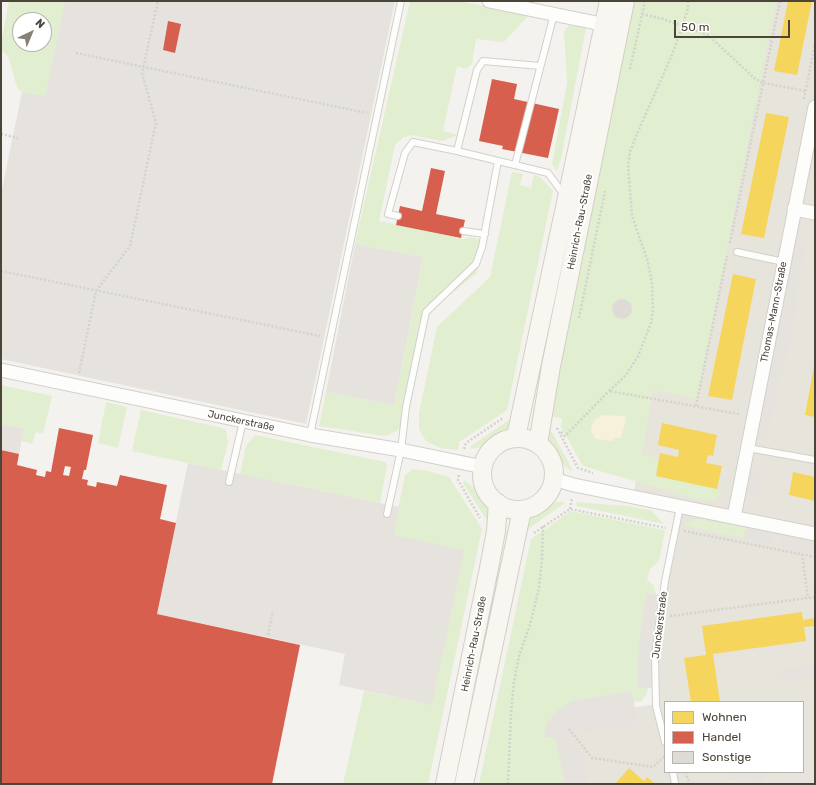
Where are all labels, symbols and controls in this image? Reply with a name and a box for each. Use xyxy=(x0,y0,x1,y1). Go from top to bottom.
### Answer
north arrow xyxy=(12,12,52,52)
scale bar xyxy=(676,12,792,38)
text: N xyxy=(33,16,47,31)
text: 50 m xyxy=(681,20,709,34)
street label: Heinrich-Rau-Straße xyxy=(565,173,595,271)
street label: Thomas-Mann-Straße xyxy=(758,260,790,364)
street label: Junckerstraße xyxy=(207,408,275,434)
street label: Junckerstraße xyxy=(650,591,670,659)
street label: Heinrich-Rau-Straße xyxy=(459,595,489,693)
legend xyxy=(664,701,804,773)
text: Wohnen xyxy=(702,710,747,724)
text: Handel xyxy=(702,730,741,744)
text: Sonstige xyxy=(702,750,751,764)

